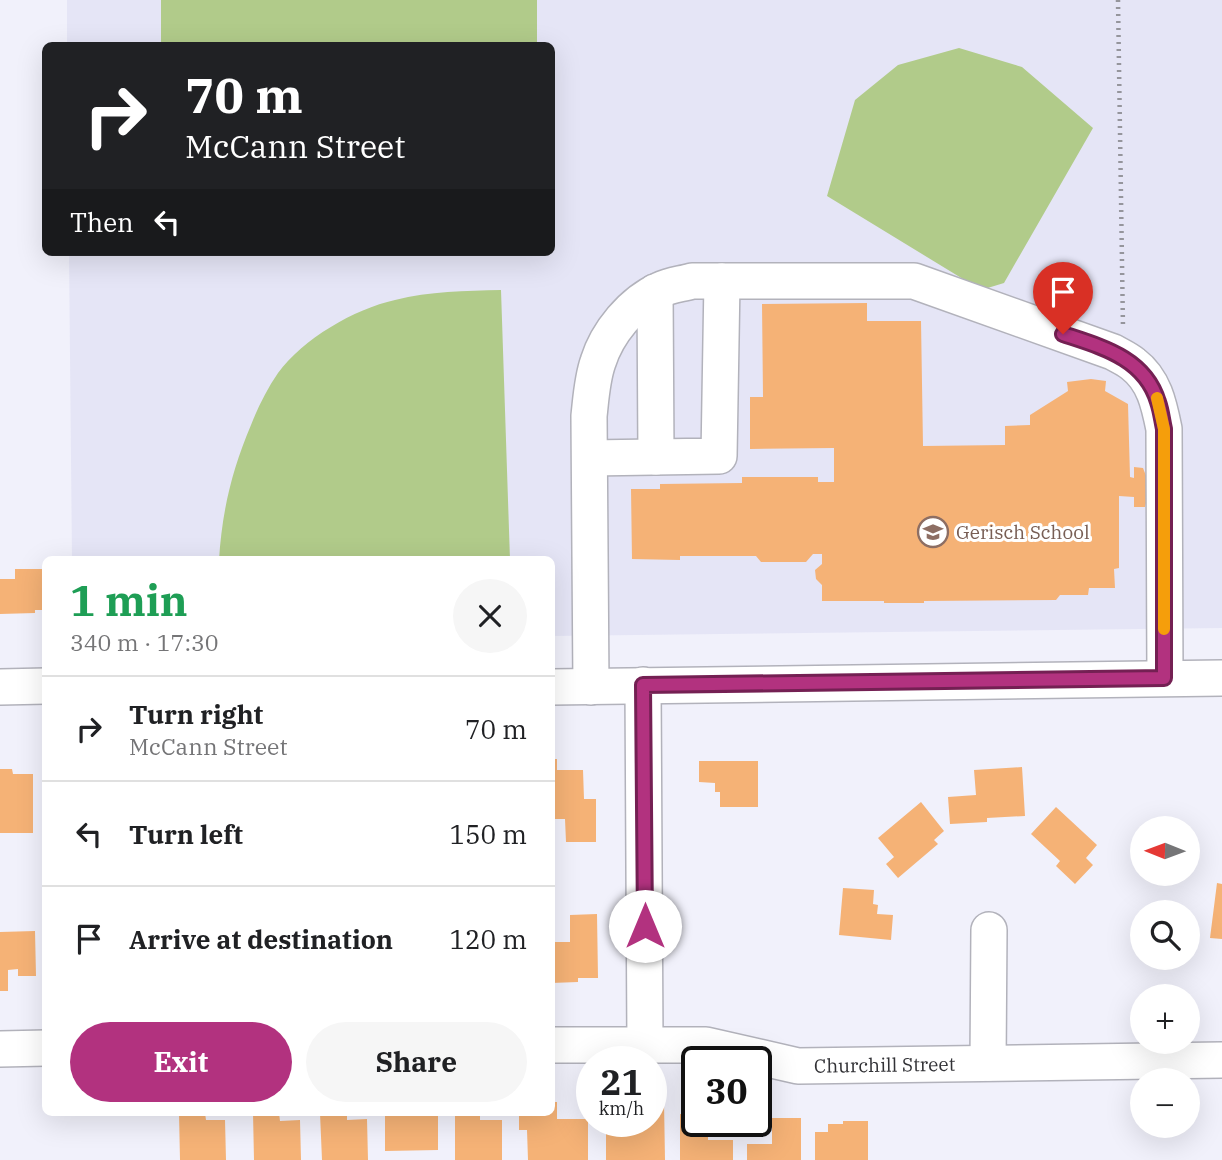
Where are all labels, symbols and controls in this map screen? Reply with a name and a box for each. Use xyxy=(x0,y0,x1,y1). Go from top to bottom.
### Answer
text: 70 m xyxy=(185,63,303,126)
icon: right xyxy=(70,70,161,161)
text: McCann Street xyxy=(185,125,406,167)
icon: left xyxy=(148,203,186,241)
text: Then xyxy=(70,205,134,239)
pin xyxy=(1033,262,1093,334)
icon: arrive xyxy=(1044,273,1082,311)
school or university icon: Gerisch School xyxy=(916,515,950,549)
place label: Gerisch School xyxy=(956,520,1090,544)
text: 1 min xyxy=(70,573,188,628)
button: close xyxy=(453,579,527,653)
text: 340 m · 17:30 xyxy=(70,627,219,657)
text: Turn right xyxy=(129,697,263,731)
icon: right xyxy=(70,710,108,748)
text: 70 m xyxy=(465,712,527,746)
text: McCann Street xyxy=(129,731,288,761)
icon: left xyxy=(70,815,108,853)
north arrow xyxy=(1130,816,1200,886)
map controls xyxy=(1130,816,1200,1138)
text: Turn left xyxy=(129,817,243,851)
text: 150 m xyxy=(449,817,527,851)
position arrow xyxy=(608,889,682,963)
button: search xyxy=(1130,900,1200,970)
icon: arrive xyxy=(70,920,108,958)
text: Arrive at destination xyxy=(129,922,393,956)
text: 120 m xyxy=(449,922,527,956)
button: + xyxy=(1130,984,1200,1054)
button: Exit xyxy=(70,1022,292,1102)
button: Share xyxy=(306,1022,527,1102)
speed limit sign: 30 xyxy=(681,1046,772,1137)
street label: Churchill Street xyxy=(814,1052,956,1078)
text: 21 xyxy=(600,1059,643,1105)
button: − xyxy=(1130,1068,1200,1138)
text: km/h xyxy=(599,1097,644,1120)

